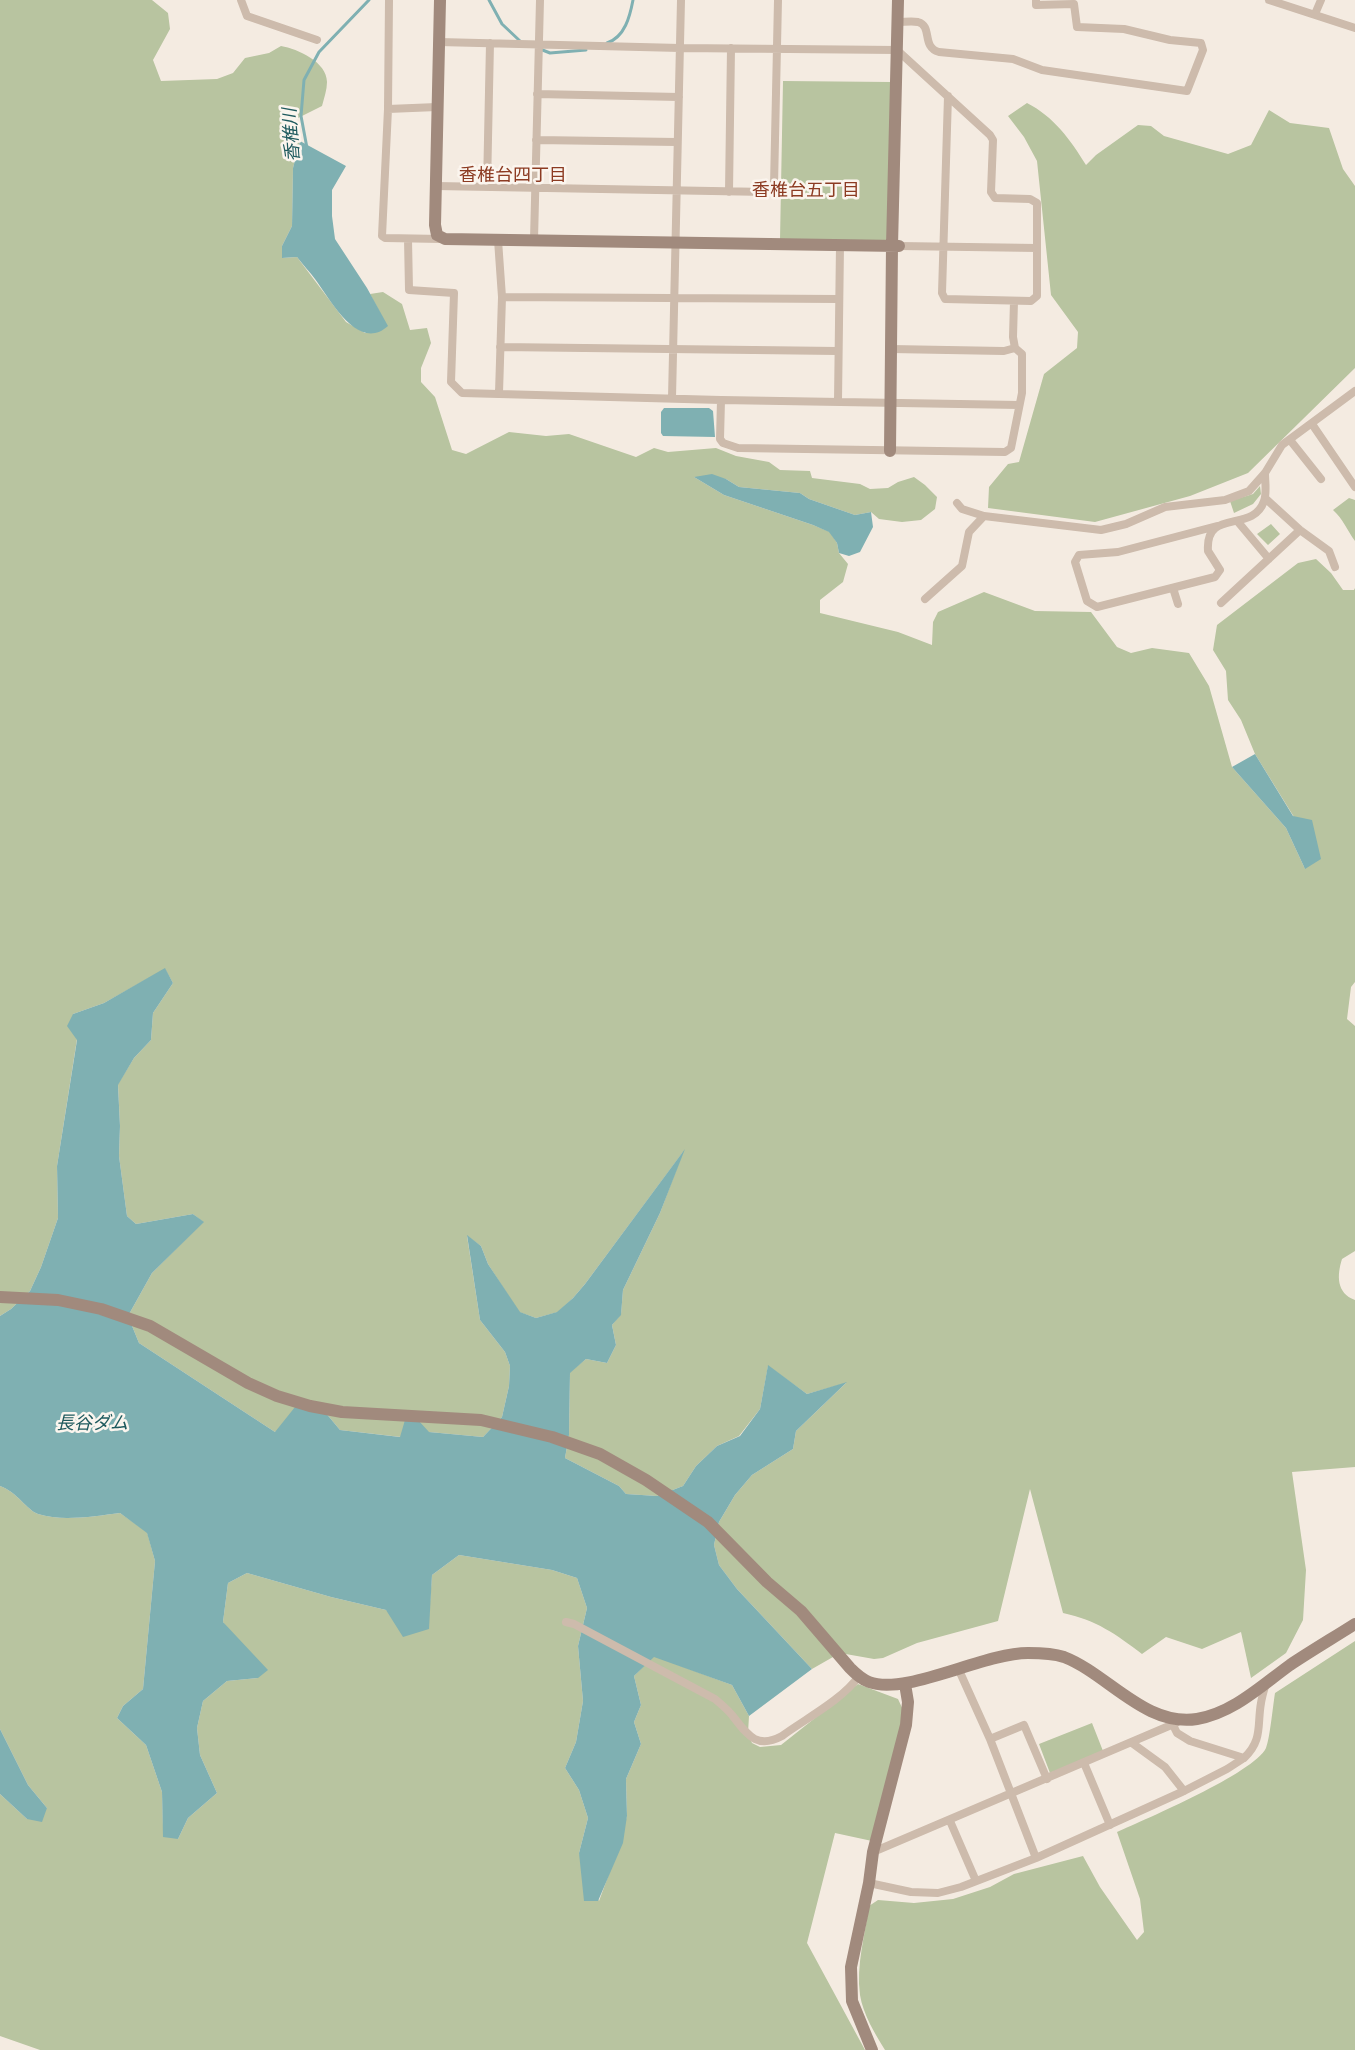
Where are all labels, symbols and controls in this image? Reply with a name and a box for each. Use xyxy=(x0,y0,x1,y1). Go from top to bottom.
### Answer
water label: 香椎川 xyxy=(279,107,305,163)
district label: 香椎台四丁目 xyxy=(459,165,567,187)
district label: 香椎台五丁目 xyxy=(752,180,860,202)
water label: 長谷ダム xyxy=(56,1413,128,1435)

